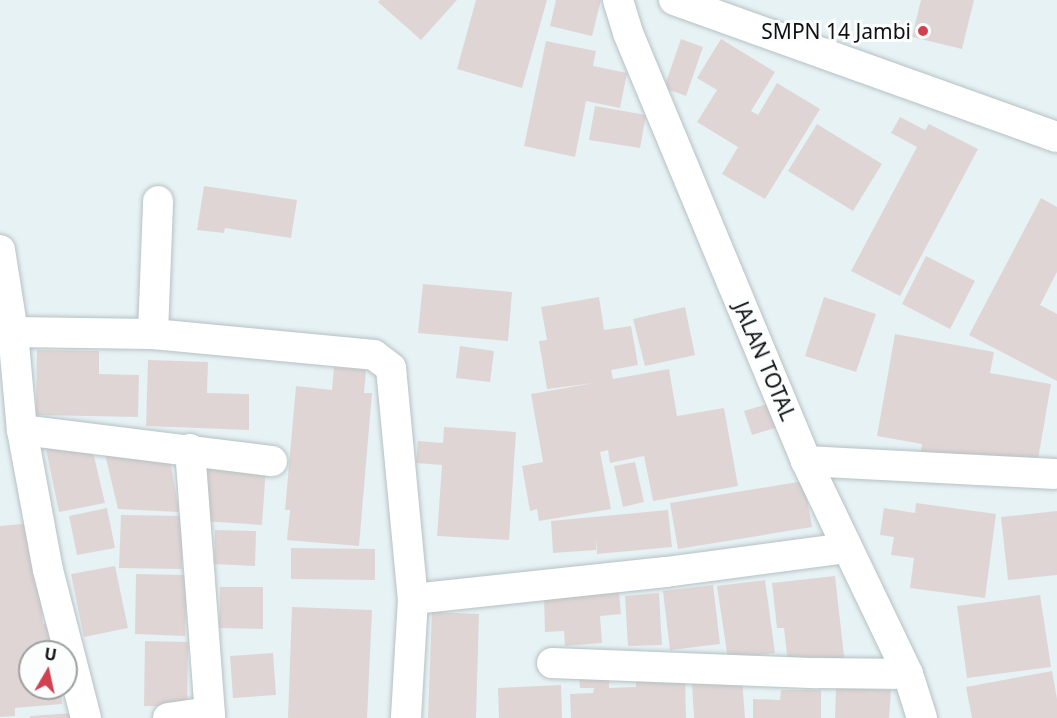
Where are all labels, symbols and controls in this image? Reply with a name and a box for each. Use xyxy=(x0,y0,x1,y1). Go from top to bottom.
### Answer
place label: SMPN 14 Jambi xyxy=(761,18,911,44)
marker: SMPN 14 Jambi xyxy=(916,24,930,38)
street label: JALAN TOTAL xyxy=(729,298,801,424)
north arrow xyxy=(18,640,78,700)
text: U xyxy=(43,642,58,666)

